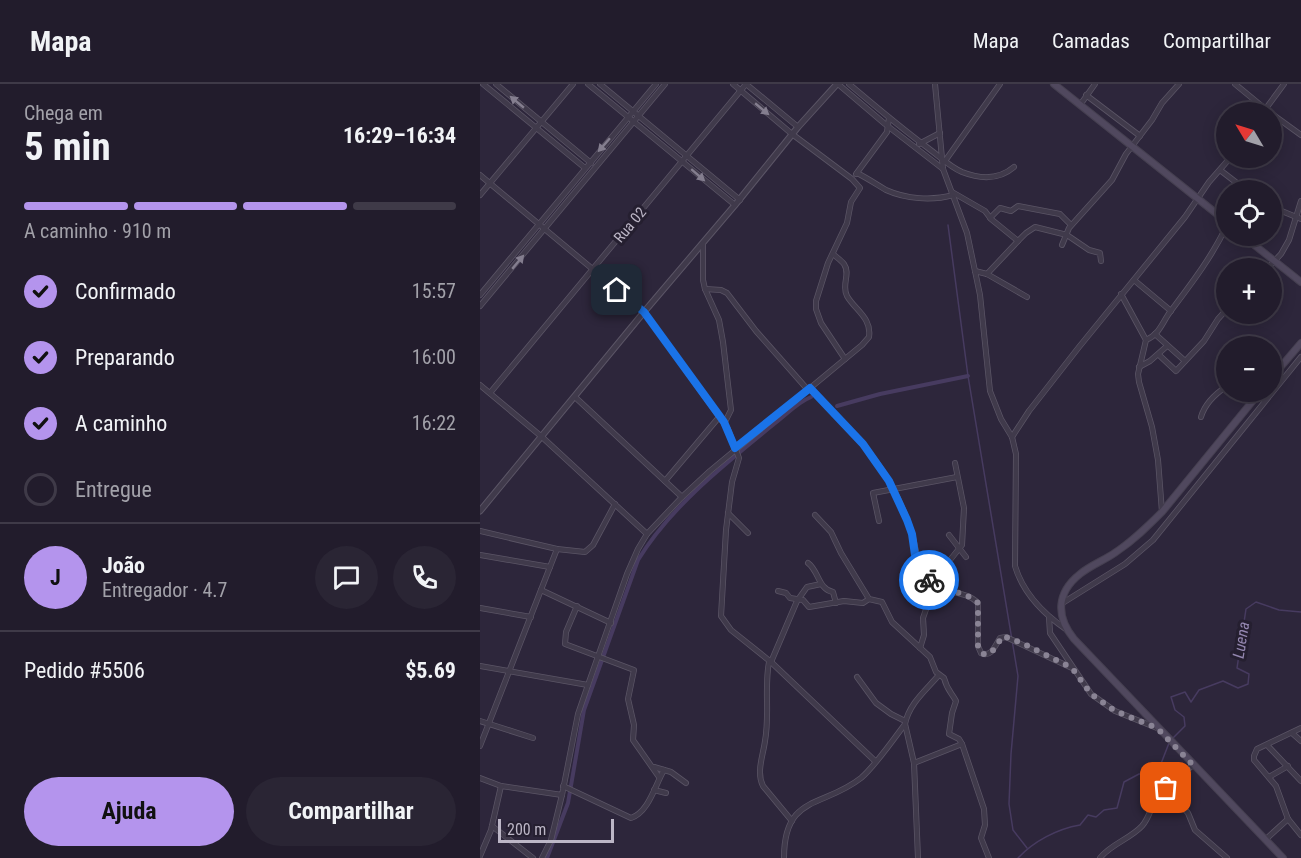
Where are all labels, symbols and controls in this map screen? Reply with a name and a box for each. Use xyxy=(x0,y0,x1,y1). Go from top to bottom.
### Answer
text: Mapa xyxy=(30,25,91,58)
text: Mapa xyxy=(973,29,1019,53)
text: Camadas xyxy=(1052,29,1130,53)
text: Compartilhar xyxy=(1163,29,1271,53)
one-way arrow xyxy=(509,96,525,109)
text: Chega em xyxy=(24,101,103,125)
one-way arrow xyxy=(754,102,769,115)
north arrow xyxy=(1216,102,1282,168)
map controls xyxy=(1216,102,1282,402)
text: 16:29–16:34 xyxy=(343,123,456,148)
text: 5 min xyxy=(24,124,111,170)
one-way arrow xyxy=(598,137,611,153)
one-way arrow xyxy=(690,168,705,181)
button: locate xyxy=(1216,180,1282,246)
street label: Rua 02 xyxy=(610,204,650,246)
text: A caminho · 910 m xyxy=(24,219,171,243)
one-way arrow xyxy=(511,255,524,270)
button: + xyxy=(1216,258,1282,324)
pin xyxy=(591,264,642,315)
icon: home xyxy=(600,273,633,306)
icon: check xyxy=(24,275,57,308)
text: Confirmado xyxy=(75,279,176,304)
text: 15:57 xyxy=(412,279,456,303)
button: − xyxy=(1216,336,1282,402)
icon: check xyxy=(24,341,57,374)
text: Preparando xyxy=(75,345,175,370)
text: 16:00 xyxy=(412,345,456,369)
icon: check xyxy=(24,407,57,440)
text: A caminho xyxy=(75,411,167,436)
text: 16:22 xyxy=(412,411,456,435)
text: Entregue xyxy=(75,477,152,502)
button: chat xyxy=(315,546,378,609)
button: phone xyxy=(393,546,456,609)
courier xyxy=(899,550,959,610)
text: João xyxy=(102,553,145,578)
icon: bike xyxy=(913,564,946,597)
text: J xyxy=(50,565,61,590)
text: Entregador · 4.7 xyxy=(102,578,227,602)
water label: Luena xyxy=(1229,620,1253,660)
text: Pedido #5506 xyxy=(24,658,145,683)
text: $5.69 xyxy=(405,658,456,683)
pin xyxy=(1140,762,1191,813)
icon: bag xyxy=(1149,771,1182,804)
button: Ajuda xyxy=(24,777,234,846)
button: Compartilhar xyxy=(246,777,456,846)
scale bar xyxy=(498,816,614,844)
text: 200 m xyxy=(507,820,546,839)

